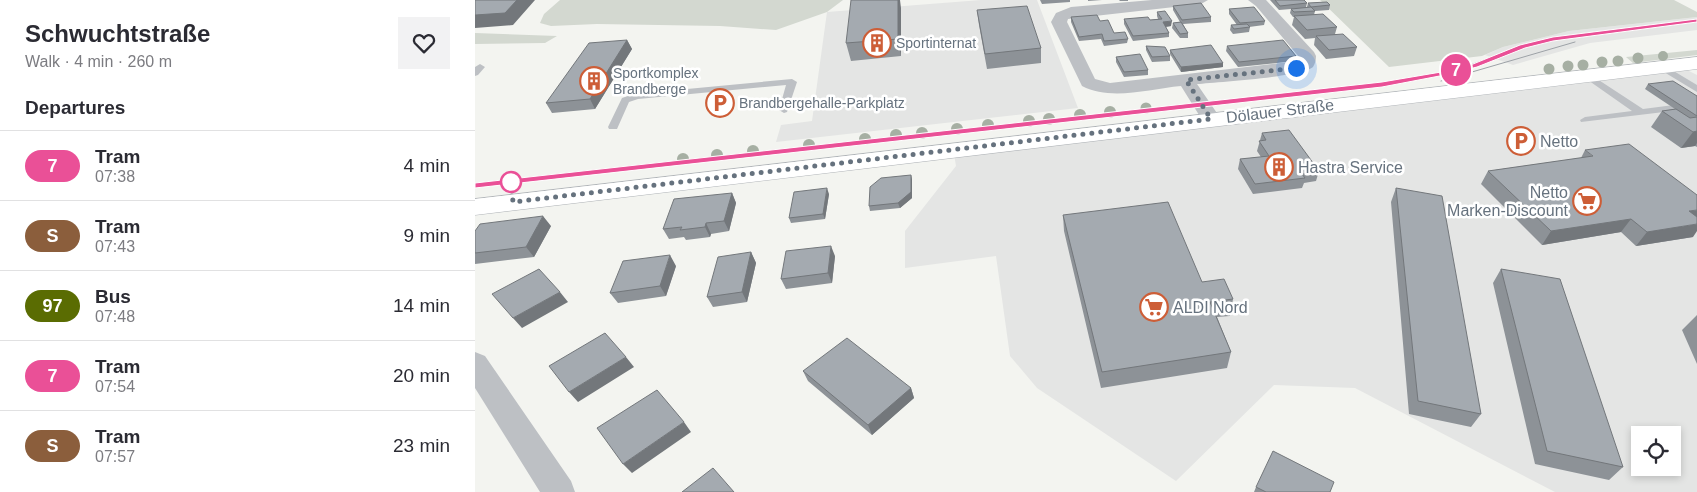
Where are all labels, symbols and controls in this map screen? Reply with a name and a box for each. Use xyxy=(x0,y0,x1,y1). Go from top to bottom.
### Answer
button: heart xyxy=(398,17,450,69)
text: Schwuchtstraße xyxy=(25,20,210,47)
building icon: Sportinternat xyxy=(862,28,892,58)
place label: Sportinternat xyxy=(896,35,976,51)
text: Walk · 4 min · 260 m xyxy=(25,53,172,70)
line badge: 7 xyxy=(1440,54,1472,86)
your location xyxy=(1284,56,1309,81)
text: 7 xyxy=(1451,60,1461,80)
place label: Sportkomplex Brandberge xyxy=(613,65,699,97)
building icon: Sportkomplex Brandberge xyxy=(579,66,609,96)
parking icon: Brandbergehalle-Parkplatz xyxy=(705,88,735,118)
place label: Brandbergehalle-Parkplatz xyxy=(739,95,905,111)
street label: Dölauer Straße xyxy=(1225,96,1335,126)
text: Departures xyxy=(25,97,125,118)
parking icon: Netto xyxy=(1506,126,1536,156)
place label: Netto xyxy=(1540,133,1578,150)
text: Tram xyxy=(95,146,140,167)
building icon: Hastra Service xyxy=(1264,152,1294,182)
text: 4 min xyxy=(404,155,450,176)
text: 7 xyxy=(47,156,58,176)
place label: Hastra Service xyxy=(1298,159,1403,176)
text: 07:38 xyxy=(95,168,135,185)
unlabelled marker xyxy=(500,171,522,193)
place label: Netto Marken-Discount xyxy=(1447,184,1569,219)
supermarket icon: Netto Marken-Discount xyxy=(1572,186,1602,216)
text: Tram xyxy=(95,216,140,237)
text: 9 min xyxy=(404,225,450,246)
text: S xyxy=(46,226,59,246)
text: 07:43 xyxy=(95,238,135,255)
text: Bus xyxy=(95,286,131,307)
supermarket icon: ALDI Nord xyxy=(1139,292,1169,322)
text: 14 min xyxy=(393,295,450,316)
text: 97 xyxy=(42,296,63,316)
place label: ALDI Nord xyxy=(1173,299,1248,316)
text: 07:48 xyxy=(95,308,135,325)
text: Tram xyxy=(95,356,140,377)
text: 20 min xyxy=(393,365,450,386)
text: 7 xyxy=(47,366,58,386)
text: 07:54 xyxy=(95,378,135,395)
text: Tram xyxy=(95,426,140,447)
map controls xyxy=(1631,426,1681,476)
button: locate xyxy=(1631,426,1681,476)
text: 23 min xyxy=(393,435,450,456)
text: S xyxy=(46,436,59,456)
text: 07:57 xyxy=(95,448,135,465)

